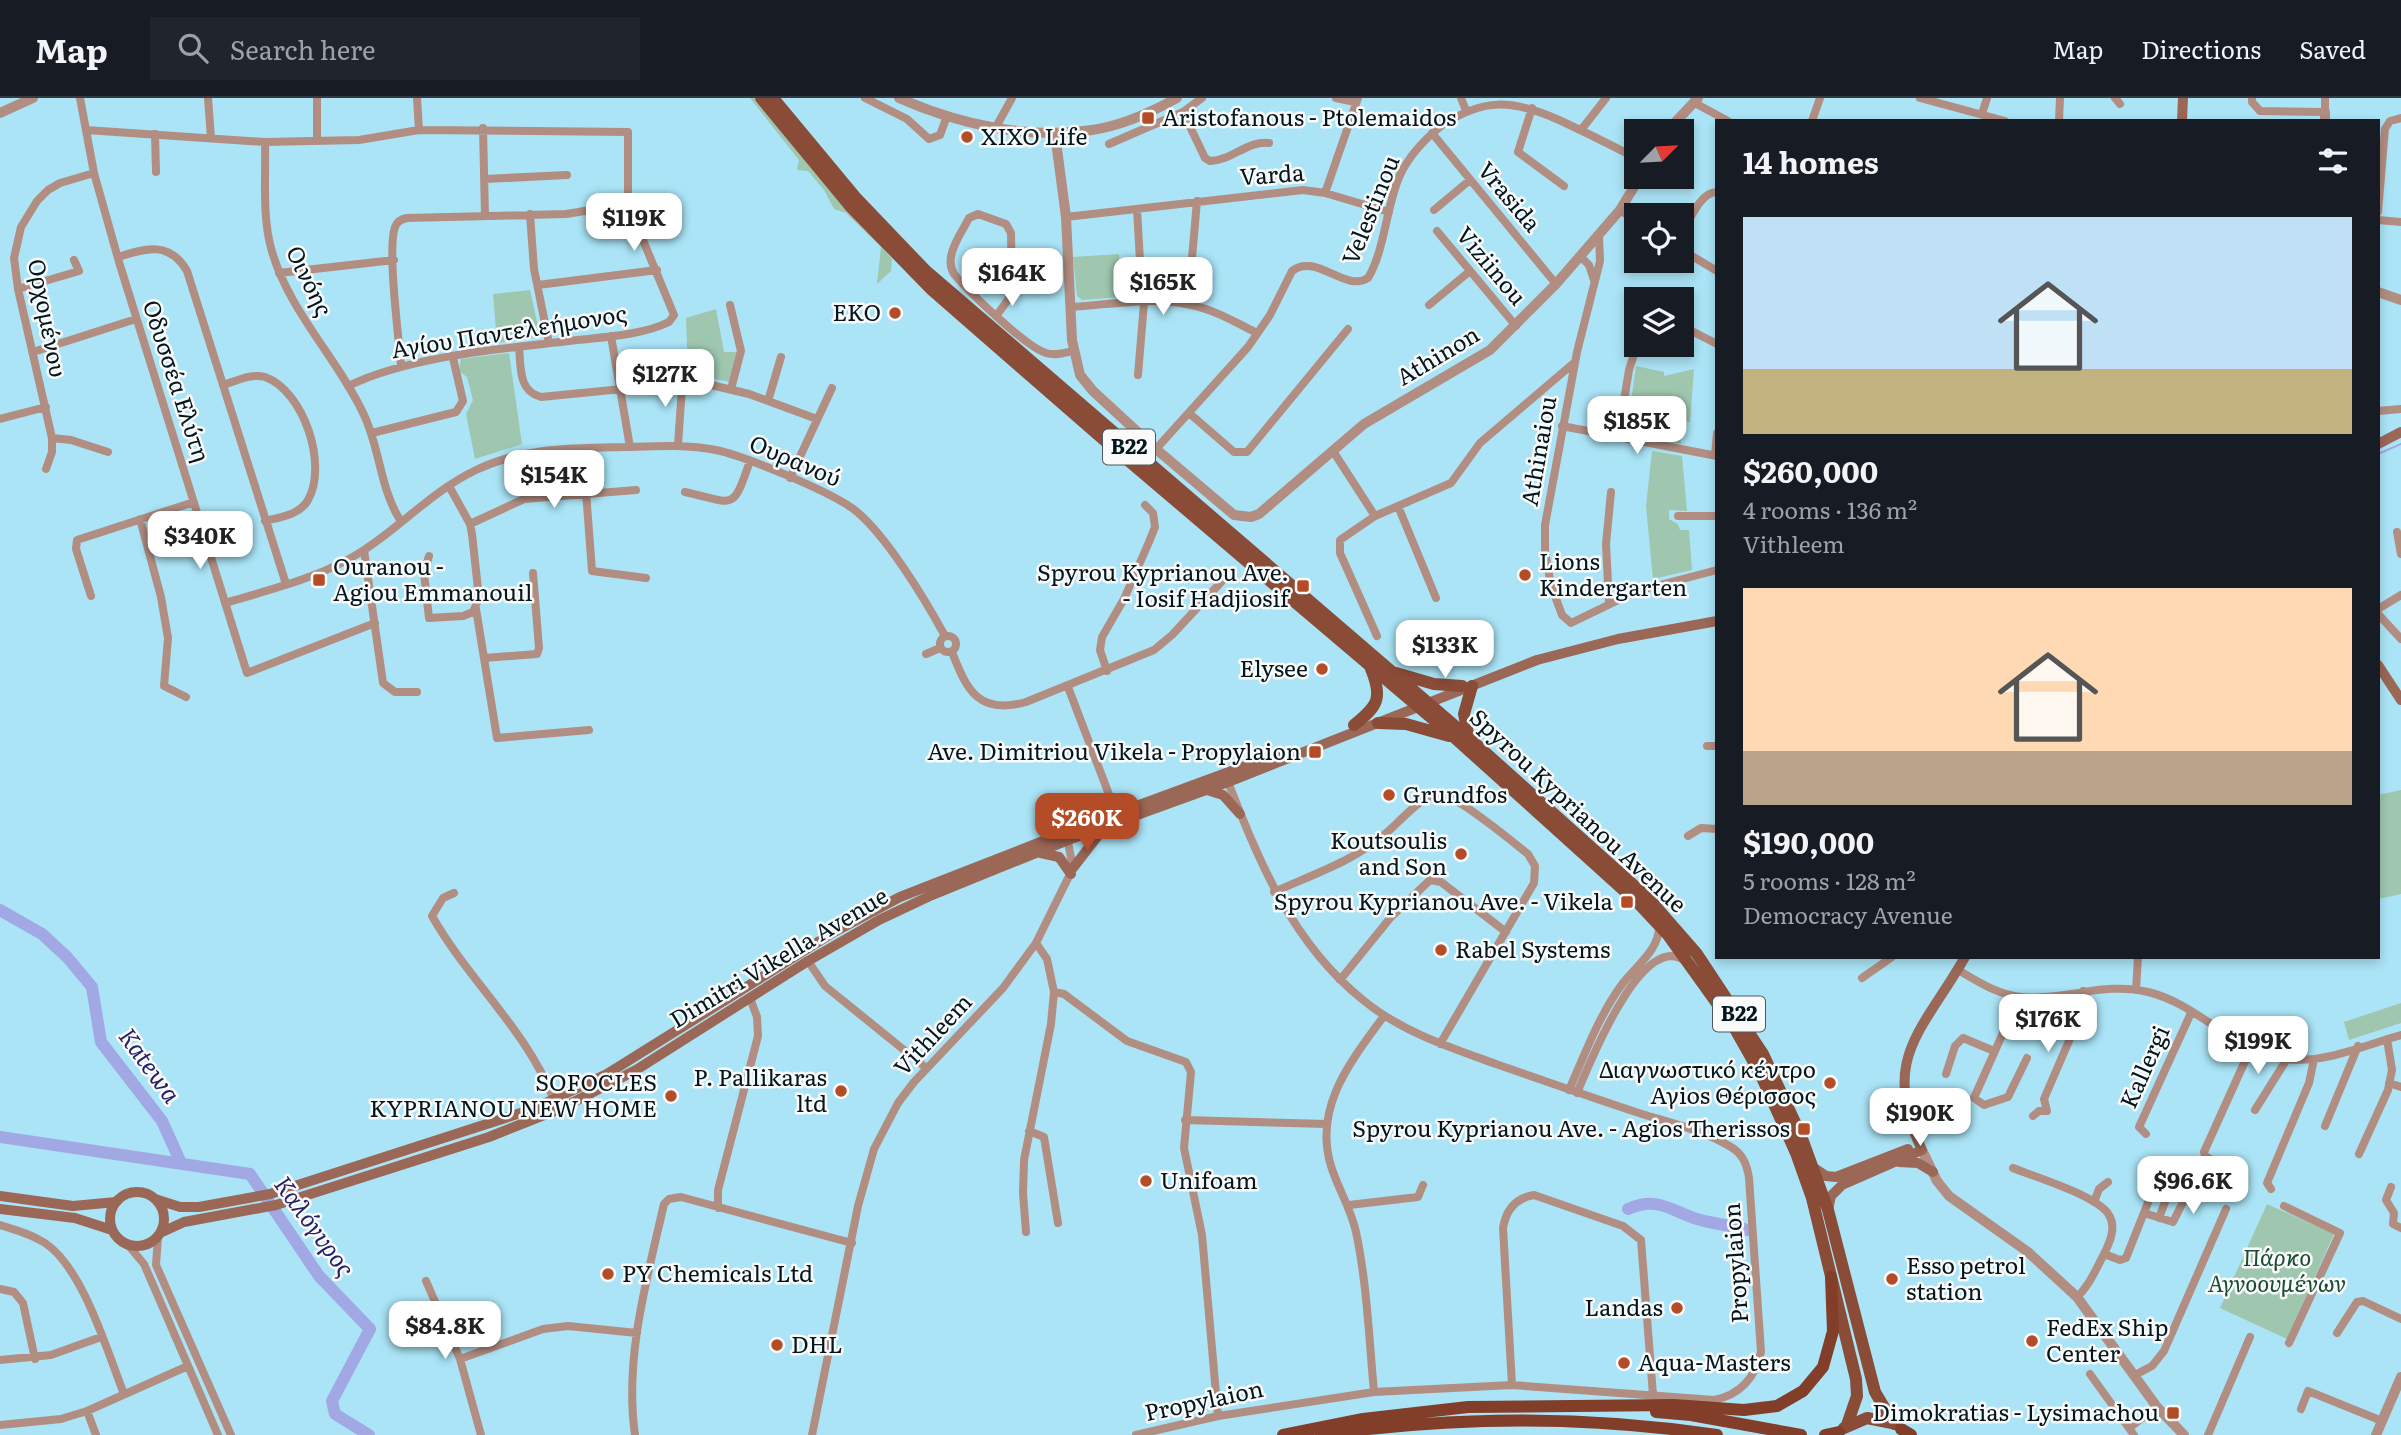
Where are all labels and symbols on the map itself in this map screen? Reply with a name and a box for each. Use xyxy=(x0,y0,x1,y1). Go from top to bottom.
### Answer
place label: Aristofanous - Ptolemaidos xyxy=(1162,99,1457,133)
marker: Aristofanous - Ptolemaidos xyxy=(1140,110,1156,126)
place label: XIXO Life xyxy=(981,118,1087,152)
north arrow xyxy=(1624,119,1694,189)
marker: XIXO Life xyxy=(959,129,975,145)
street label: Velestinou xyxy=(1332,149,1407,269)
street label: Vrasida xyxy=(1471,153,1551,239)
street label: Varda xyxy=(1238,154,1306,192)
pin: $119K xyxy=(585,194,683,253)
street label: Viziinou xyxy=(1449,218,1536,312)
street label: Οινόης xyxy=(279,239,342,321)
pin: $164K xyxy=(963,248,1061,308)
street label: Ορχομένου xyxy=(21,256,77,380)
pin: $165K xyxy=(1114,258,1212,317)
place label: EKO xyxy=(832,294,881,328)
street label: Οδυσσέα Ελύτη xyxy=(136,295,220,466)
street label: Αγίου Παντελεήμονος xyxy=(389,295,629,365)
marker: EKO xyxy=(887,305,903,321)
street label: Athinon xyxy=(1389,316,1485,392)
pin: $127K xyxy=(616,350,714,409)
street label: Athinaiou xyxy=(1511,393,1563,508)
pin: $185K xyxy=(1588,396,1686,456)
street label: Ουρανού xyxy=(745,425,847,494)
road number: B22 xyxy=(1103,430,1155,464)
pin: $154K xyxy=(505,450,603,510)
pin: $340K xyxy=(151,512,249,571)
place label: Lions Kindergarten xyxy=(1539,543,1687,603)
place label: Ouranou - Agiou Emmanouil xyxy=(333,548,533,608)
place label: Spyrou Kyprianou Ave. - Iosif Hadjiosif xyxy=(1037,554,1291,614)
marker: Lions Kindergarten xyxy=(1517,567,1533,583)
marker: Ouranou - Agiou Emmanouil xyxy=(311,572,327,588)
marker: Spyrou Kyprianou Ave. - Iosif Hadjiosif xyxy=(1295,578,1311,594)
pin: $133K xyxy=(1396,620,1494,680)
place label: Elysee xyxy=(1240,650,1308,684)
marker: Elysee xyxy=(1314,661,1330,677)
street label: Spyrou Kyprianou Avenue xyxy=(1463,700,1695,919)
place label: Ave. Dimitriou Vikela - Propylaion xyxy=(927,733,1301,767)
marker: Ave. Dimitriou Vikela - Propylaion xyxy=(1307,744,1323,760)
place label: Grundfos xyxy=(1403,776,1507,810)
marker: Grundfos xyxy=(1381,787,1397,803)
pin: $260K xyxy=(1038,794,1136,853)
place label: Koutsoulis and Son xyxy=(1330,822,1447,882)
marker: Koutsoulis and Son xyxy=(1453,846,1469,862)
street label: Dimitri Vikella Avenue xyxy=(662,877,894,1035)
place label: Spyrou Kyprianou Ave. - Vikela xyxy=(1274,883,1614,917)
marker: Spyrou Kyprianou Ave. - Vikela xyxy=(1619,894,1635,910)
place label: Rabel Systems xyxy=(1455,931,1610,965)
marker: Rabel Systems xyxy=(1433,942,1449,958)
street label: Vithleem xyxy=(884,985,979,1082)
pin: $176K xyxy=(1999,995,2097,1054)
road number: B22 xyxy=(1713,996,1765,1032)
pin: $199K xyxy=(2209,1016,2307,1076)
street label: Kallergi xyxy=(2110,1019,2177,1113)
water label: Katewa xyxy=(112,1020,190,1109)
place label: Διαγνωστικό κέντρο Αγios Θέρισσος xyxy=(1599,1051,1816,1111)
place label: P. Pallikaras ltd xyxy=(694,1059,827,1119)
place label: SOFOCLES KYPRIANOU NEW HOME xyxy=(370,1064,657,1124)
marker: Διαγνωστικό κέντρο Αγios Θέρισσος xyxy=(1822,1075,1838,1091)
marker: P. Pallikaras ltd xyxy=(833,1083,849,1099)
marker: SOFOCLES KYPRIANOU NEW HOME xyxy=(663,1088,679,1104)
pin: $190K xyxy=(1871,1088,1969,1148)
place label: Spyrou Kyprianou Ave. - Agios Therissos xyxy=(1352,1110,1790,1144)
marker: Spyrou Kyprianou Ave. - Agios Therissos xyxy=(1796,1121,1812,1137)
pin: $96.6K xyxy=(2136,1156,2250,1216)
place label: Unifoam xyxy=(1160,1162,1258,1196)
water label: Καλόγυρος xyxy=(267,1168,365,1283)
marker: Unifoam xyxy=(1138,1173,1154,1189)
street label: Propylaion xyxy=(1713,1202,1755,1324)
park label: Πάρκο Αγνοουμένων xyxy=(2208,1239,2346,1299)
place label: Esso petrol station xyxy=(1906,1247,2026,1307)
place label: PY Chemicals Ltd xyxy=(622,1255,813,1289)
marker: PY Chemicals Ltd xyxy=(600,1266,616,1282)
marker: Esso petrol station xyxy=(1884,1271,1900,1287)
place label: Landas xyxy=(1584,1289,1663,1323)
marker: Landas xyxy=(1669,1300,1685,1316)
pin: $84.8K xyxy=(388,1302,502,1361)
place label: FedEx Ship Center xyxy=(2046,1309,2168,1369)
place label: DHL xyxy=(791,1326,843,1360)
marker: FedEx Ship Center xyxy=(2024,1333,2040,1349)
marker: DHL xyxy=(769,1337,785,1353)
place label: Aqua-Masters xyxy=(1638,1344,1791,1378)
marker: Aqua-Masters xyxy=(1616,1355,1632,1371)
street label: Propylaion xyxy=(1141,1370,1266,1428)
place label: Dimokratias - Lysimachou xyxy=(1872,1394,2159,1428)
marker: Dimokratias - Lysimachou xyxy=(2165,1405,2181,1421)

